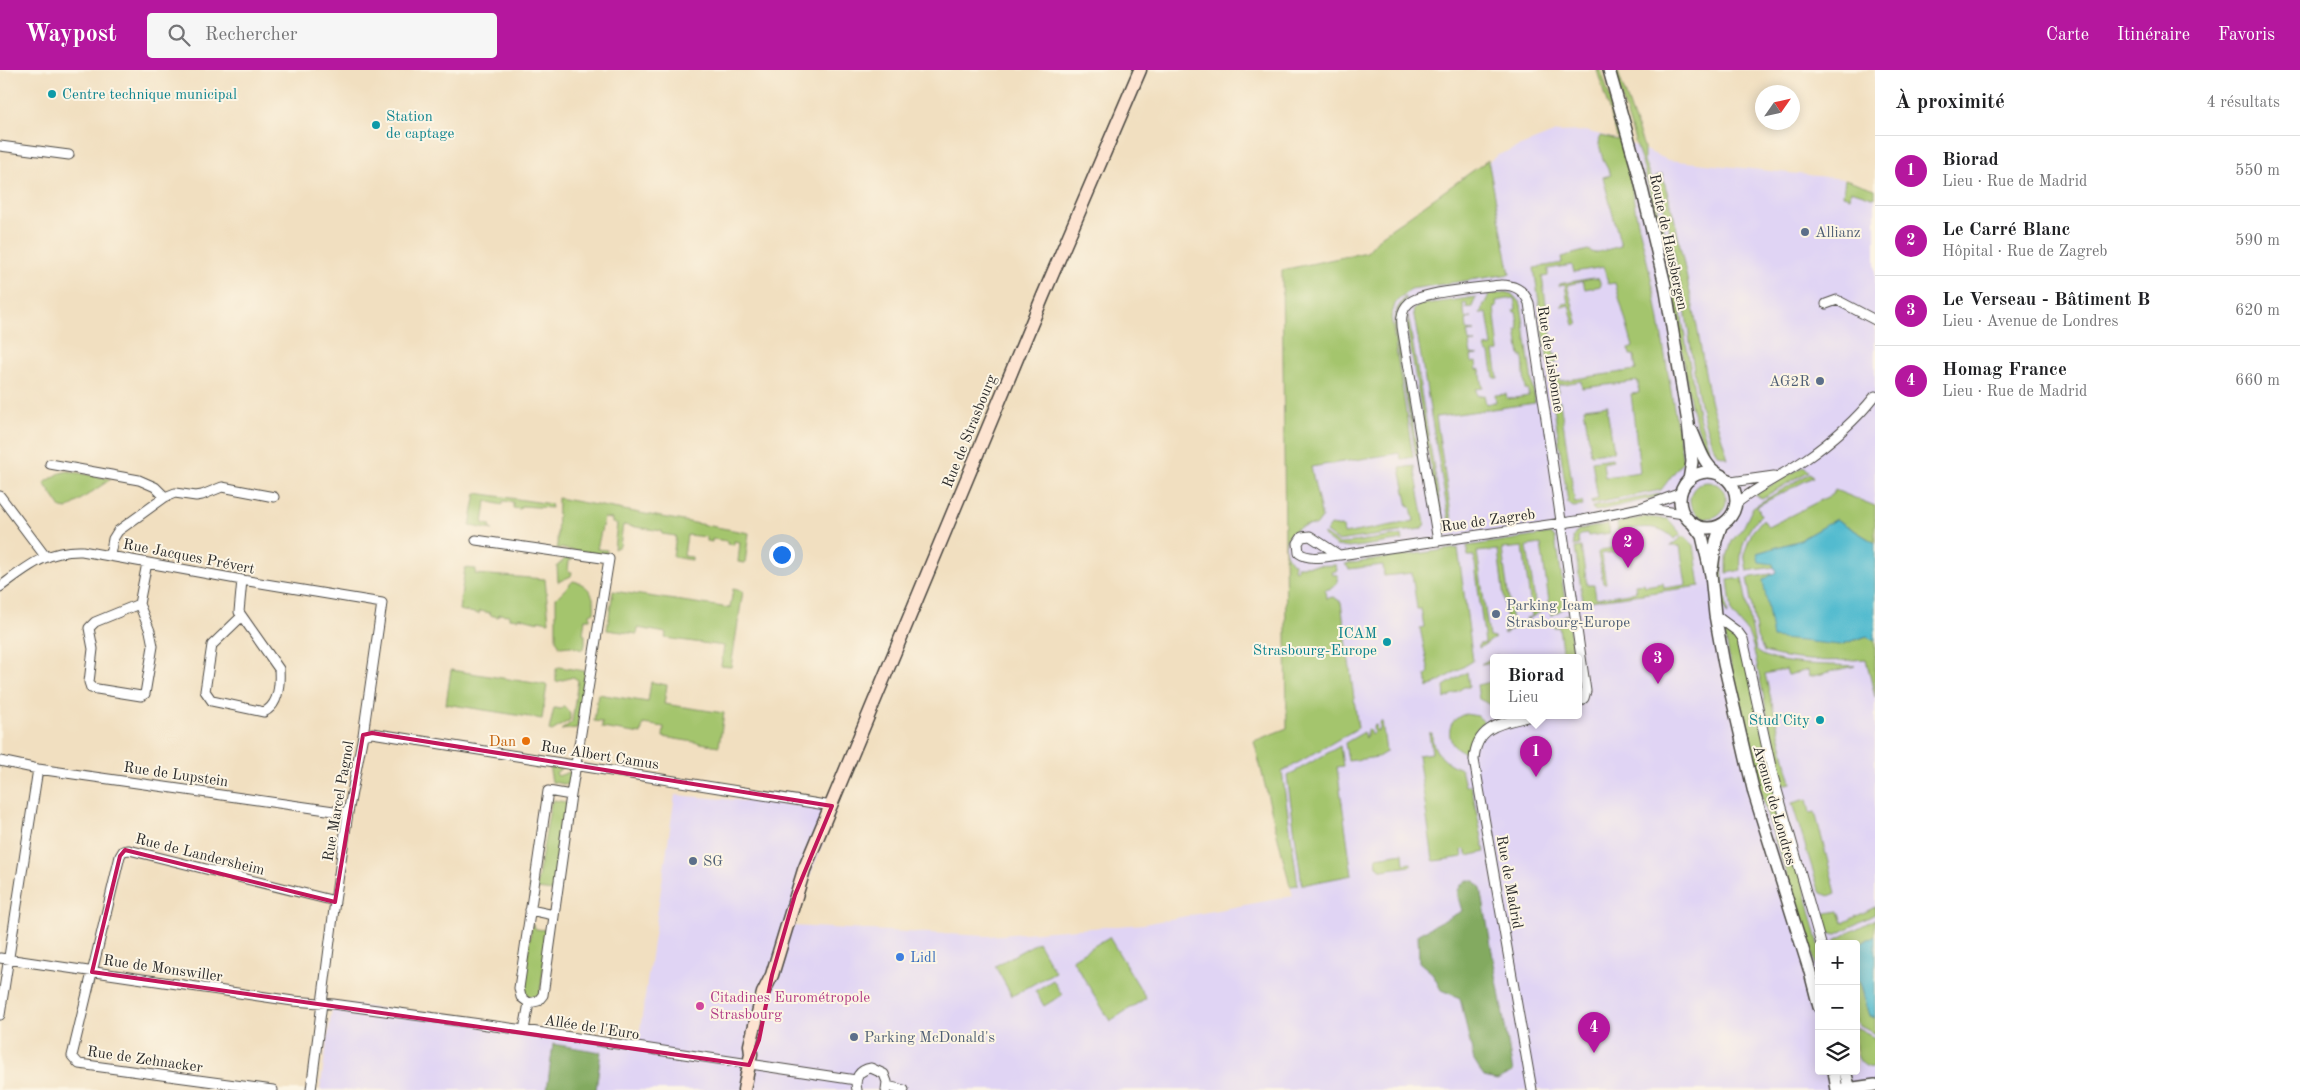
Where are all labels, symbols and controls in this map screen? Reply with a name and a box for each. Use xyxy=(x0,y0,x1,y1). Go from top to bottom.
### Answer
search box xyxy=(147,13,497,58)
icon: search xyxy=(165,21,193,49)
text: Waypost xyxy=(25,23,117,47)
text: Rechercher xyxy=(205,26,297,45)
text: Carte xyxy=(2046,26,2089,44)
text: Itinéraire xyxy=(2117,26,2190,44)
text: Favoris xyxy=(2218,26,2275,44)
north arrow xyxy=(1755,85,1800,130)
marker: Centre technique municipal xyxy=(46,88,58,100)
place label: Centre technique municipal xyxy=(62,88,237,103)
text: À proximité xyxy=(1895,92,2005,113)
text: 4 résultats xyxy=(2206,95,2280,111)
place label: Station de captage xyxy=(386,110,454,142)
marker: Station de captage xyxy=(370,119,382,131)
text: Biorad xyxy=(1942,151,1999,170)
text: 1 xyxy=(1906,163,1916,179)
text: 550 m xyxy=(2235,163,2280,179)
street label: Route de Hausbergen xyxy=(1646,173,1689,312)
text: Lieu · Rue de Madrid xyxy=(1942,174,2087,190)
text: Le Carré Blanc xyxy=(1942,221,2070,240)
marker: Allianz xyxy=(1799,226,1811,238)
place label: Allianz xyxy=(1815,226,1861,241)
text: 2 xyxy=(1906,233,1916,249)
text: 590 m xyxy=(2235,233,2280,249)
text: Hôpital · Rue de Zagreb xyxy=(1942,244,2108,260)
text: Le Verseau - Bâtiment B xyxy=(1942,291,2150,310)
text: 3 xyxy=(1906,303,1916,319)
text: 620 m xyxy=(2235,303,2280,319)
street label: Rue de Lisbonne xyxy=(1534,305,1565,414)
text: Lieu · Avenue de Londres xyxy=(1942,314,2118,330)
text: Homag France xyxy=(1942,361,2067,380)
street label: Rue de Strasbourg xyxy=(941,373,1000,490)
text: 4 xyxy=(1906,373,1916,389)
text: 660 m xyxy=(2235,373,2280,389)
place label: AG2R xyxy=(1769,375,1810,390)
marker: AG2R xyxy=(1814,375,1826,387)
text: Lieu · Rue de Madrid xyxy=(1942,384,2087,400)
street label: Rue de Zagreb xyxy=(1440,507,1536,536)
pin: 2 xyxy=(1612,527,1644,568)
street label: Rue Jacques Prévert xyxy=(122,537,256,578)
your location xyxy=(769,542,795,568)
place label: Parking Icam Strasbourg-Europe xyxy=(1506,599,1630,631)
marker: Parking Icam Strasbourg-Europe xyxy=(1490,608,1502,620)
place label: ICAM Strasbourg-Europe xyxy=(1253,627,1377,659)
marker: ICAM Strasbourg-Europe xyxy=(1381,636,1393,648)
pin: 3 xyxy=(1642,643,1674,684)
popup xyxy=(1490,654,1582,719)
text: Biorad xyxy=(1508,667,1564,686)
text: Lieu xyxy=(1508,690,1539,706)
place label: Stud'City xyxy=(1749,714,1810,729)
marker: Stud'City xyxy=(1814,714,1826,726)
place label: Dan xyxy=(489,735,516,750)
marker: Dan xyxy=(520,735,532,747)
pin: 1 xyxy=(1520,736,1552,777)
street label: Rue Marcel Pagnol xyxy=(321,740,357,863)
street label: Rue Albert Camus xyxy=(540,740,660,773)
street label: Avenue de Londres xyxy=(1749,744,1798,867)
street label: Rue de Lupstein xyxy=(123,761,229,790)
street label: Rue de Landersheim xyxy=(133,832,266,879)
street label: Rue de Madrid xyxy=(1493,834,1524,930)
marker: SG xyxy=(687,855,699,867)
place label: SG xyxy=(703,855,723,870)
map controls xyxy=(1815,940,1860,1075)
button: + xyxy=(1815,940,1860,985)
marker: Lidl xyxy=(894,951,906,963)
place label: Lidl xyxy=(910,951,936,966)
street label: Rue de Monswiller xyxy=(102,954,223,985)
button: − xyxy=(1815,985,1860,1030)
place label: Citadines Eurométropole Strasbourg xyxy=(710,991,870,1023)
marker: Citadines Eurométropole Strasbourg xyxy=(694,1000,706,1012)
pin: 4 xyxy=(1578,1012,1610,1053)
street label: Allée de l'Euro xyxy=(543,1014,640,1043)
button: layers xyxy=(1815,1030,1860,1075)
marker: Parking McDonald's xyxy=(848,1031,860,1043)
place label: Parking McDonald's xyxy=(864,1031,995,1046)
street label: Rue de Zehnacker xyxy=(86,1045,204,1076)

